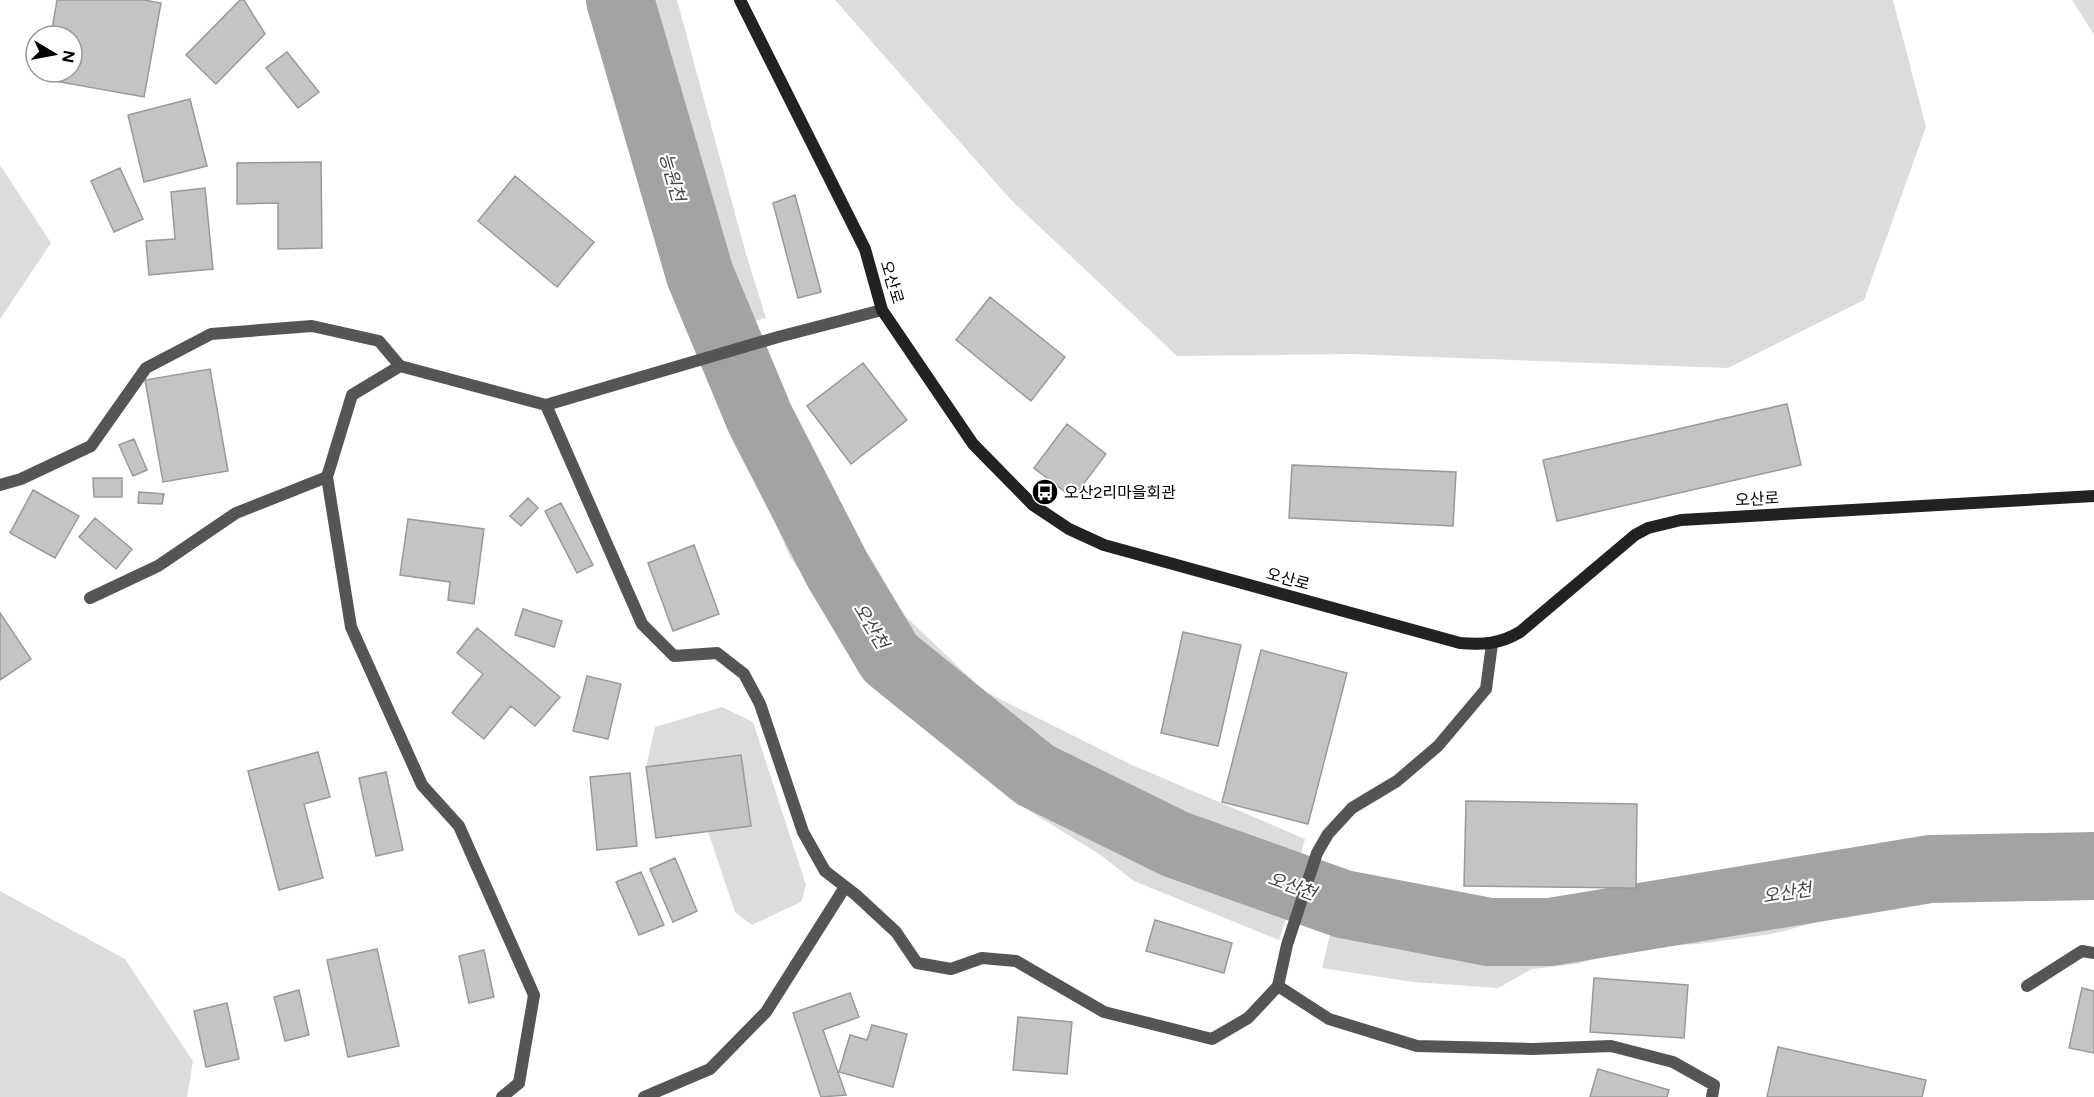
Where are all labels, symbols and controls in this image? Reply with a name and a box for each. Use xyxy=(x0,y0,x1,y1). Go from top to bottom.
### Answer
north arrow xyxy=(24,24,84,84)
text: N xyxy=(58,49,79,64)
water label: 능원천 xyxy=(655,150,690,206)
street label: 오산로 xyxy=(876,258,908,306)
bus stop icon: 오산2리마을회관 xyxy=(1030,477,1060,507)
place label: 오산2리마을회관 xyxy=(1064,483,1176,502)
street label: 오산로 xyxy=(1734,488,1780,510)
street label: 오산로 xyxy=(1264,564,1312,594)
water label: 오산천 xyxy=(849,599,894,655)
water label: 오산천 xyxy=(1265,867,1321,906)
water label: 오산천 xyxy=(1761,878,1816,908)

